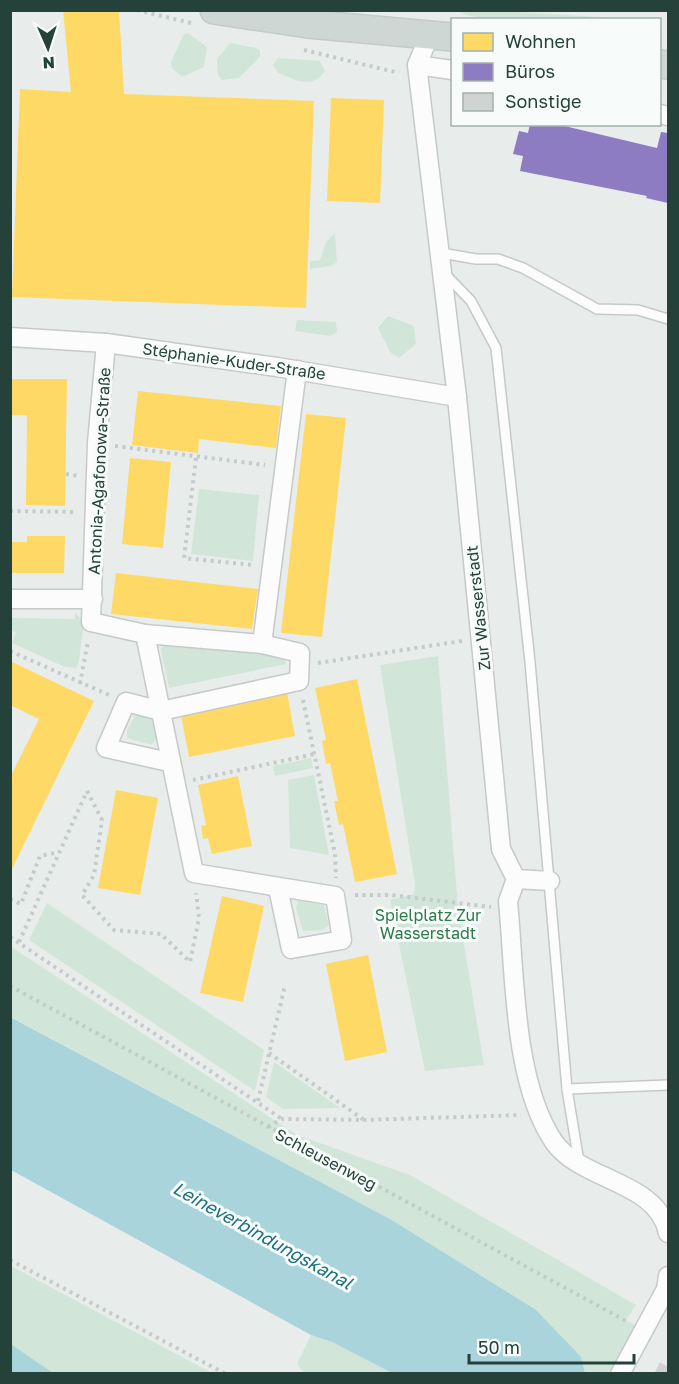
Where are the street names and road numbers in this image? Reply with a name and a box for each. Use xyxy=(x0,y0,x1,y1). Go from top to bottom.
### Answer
street label: Stéphanie-Kuder-Straße xyxy=(141,338,327,384)
street label: Antonia-Agafonowa-Straße xyxy=(84,367,114,575)
street label: Zur Wasserstadt xyxy=(461,544,495,672)
street label: Schleusenweg xyxy=(272,1124,380,1194)

